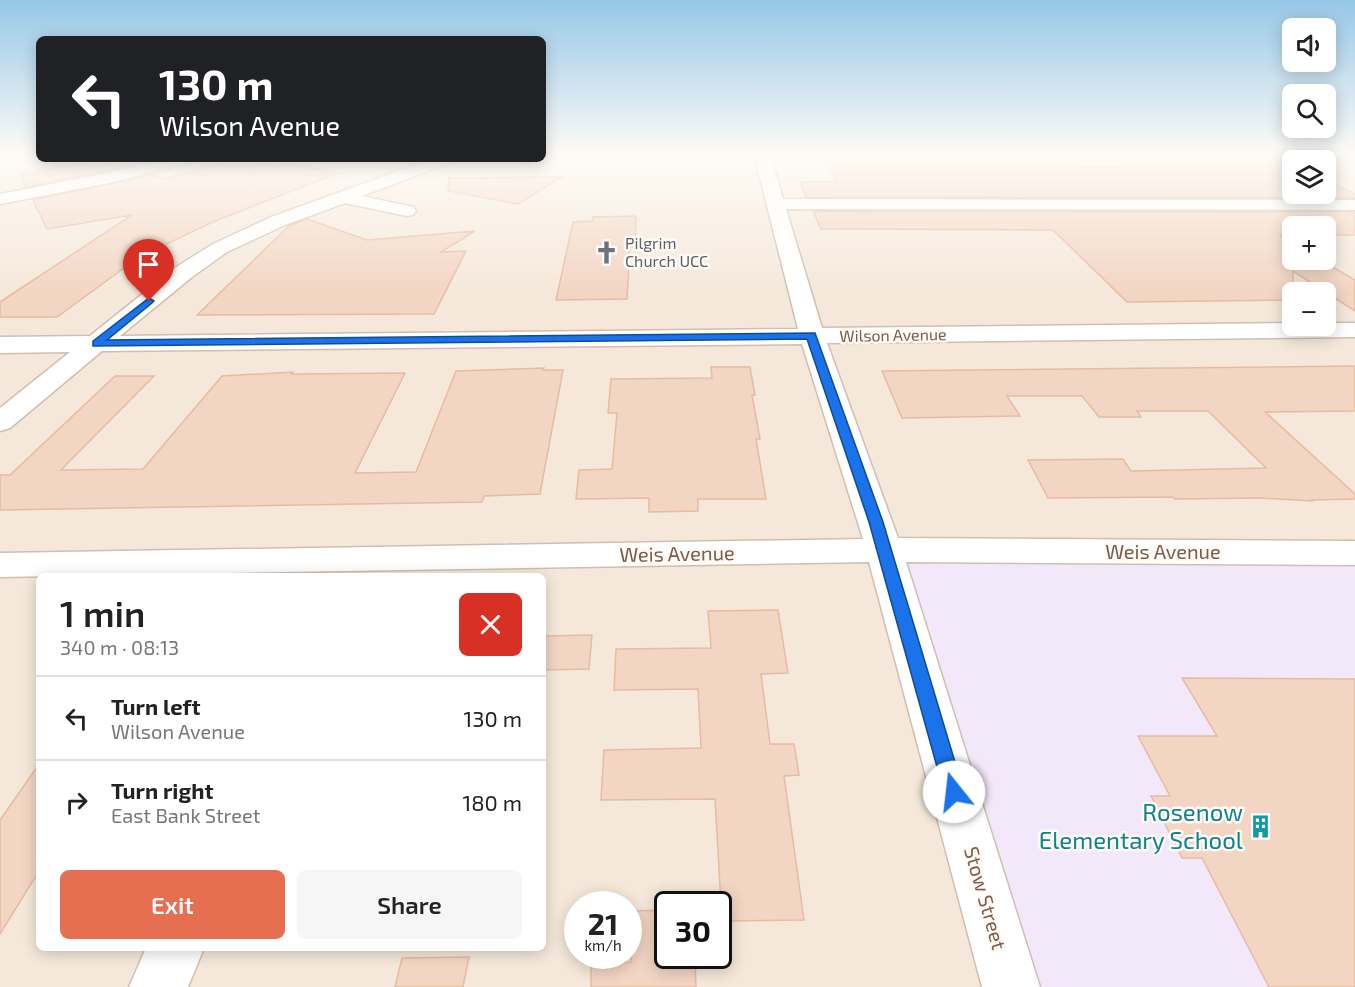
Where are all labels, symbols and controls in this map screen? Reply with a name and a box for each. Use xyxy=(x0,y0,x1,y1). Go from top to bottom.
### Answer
map controls xyxy=(1282,18,1336,336)
button: sound xyxy=(1282,18,1336,72)
text: 130 m xyxy=(159,58,274,108)
icon: left xyxy=(60,60,138,138)
button: search xyxy=(1282,84,1336,138)
text: Wilson Avenue xyxy=(159,109,340,141)
button: layers xyxy=(1282,150,1336,204)
button: + xyxy=(1282,216,1336,270)
place label: Pilgrim Church UCC xyxy=(625,233,708,270)
pin xyxy=(123,239,174,301)
church icon: Pilgrim Church UCC xyxy=(594,239,620,265)
icon: arrive xyxy=(132,248,165,281)
button: − xyxy=(1282,282,1336,336)
street label: Wilson Avenue xyxy=(839,324,947,345)
street label: Weis Avenue xyxy=(1105,539,1221,563)
street label: Weis Avenue xyxy=(619,540,735,566)
text: 1 min xyxy=(60,591,145,634)
button: close xyxy=(459,593,522,656)
text: 340 m · 08:13 xyxy=(60,635,179,659)
text: Turn left xyxy=(111,693,200,719)
icon: left xyxy=(60,702,93,735)
text: 130 m xyxy=(464,705,522,731)
text: Wilson Avenue xyxy=(111,719,245,743)
position arrow xyxy=(922,760,986,824)
text: Turn right xyxy=(111,777,213,803)
icon: right xyxy=(60,786,93,819)
text: 180 m xyxy=(462,789,522,815)
place label: Rosenow Elementary School xyxy=(1039,797,1243,854)
text: East Bank Street xyxy=(111,803,260,827)
building icon: Rosenow Elementary School xyxy=(1248,814,1274,840)
street label: Stow Street xyxy=(960,843,1012,952)
button: Exit xyxy=(60,870,285,939)
button: Share xyxy=(297,870,522,939)
speed limit sign: 30 xyxy=(654,891,732,969)
text: 21 xyxy=(588,905,618,941)
text: km/h xyxy=(584,936,622,954)

